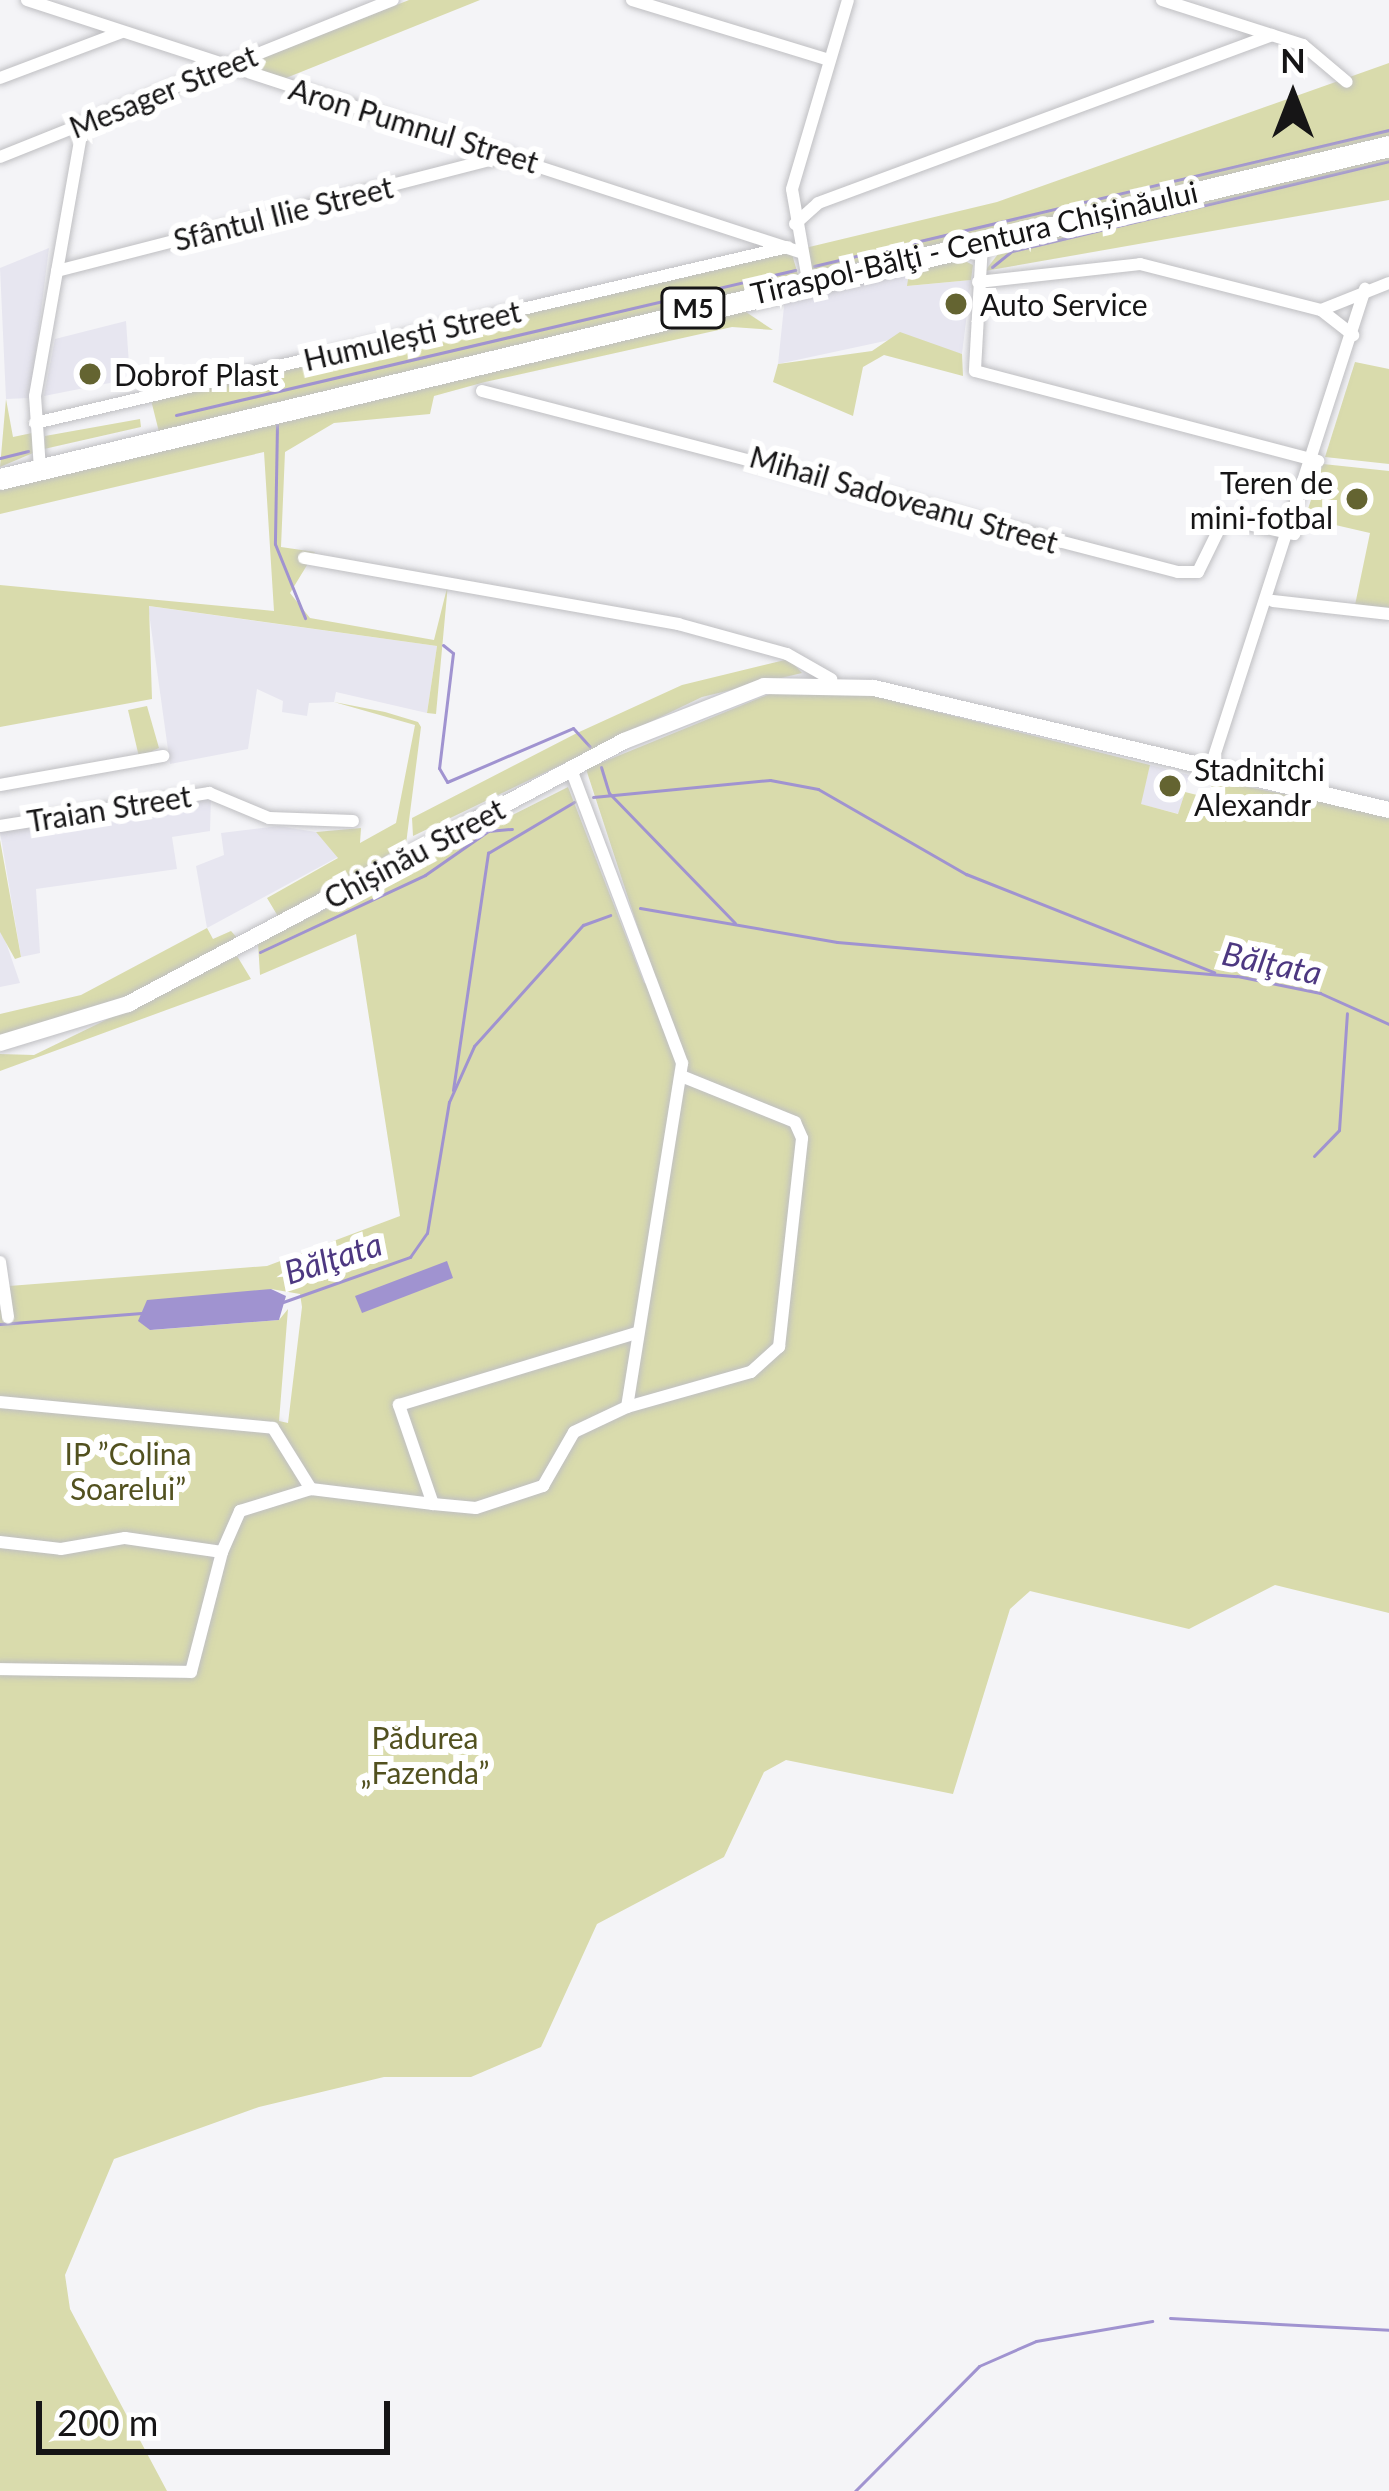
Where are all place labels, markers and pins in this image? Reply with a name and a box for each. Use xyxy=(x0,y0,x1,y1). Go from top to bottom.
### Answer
place label: Auto Service xyxy=(980,286,1148,322)
marker: Auto Service xyxy=(943,291,969,317)
place label: Dobrof Plast xyxy=(114,356,279,392)
marker: Dobrof Plast xyxy=(77,361,103,387)
place label: Teren de mini-fotbal xyxy=(1190,464,1333,534)
marker: Teren de mini-fotbal xyxy=(1344,486,1370,512)
place label: Stadnitchi Alexandr xyxy=(1194,751,1325,822)
marker: Stadnitchi Alexandr xyxy=(1157,773,1183,799)

